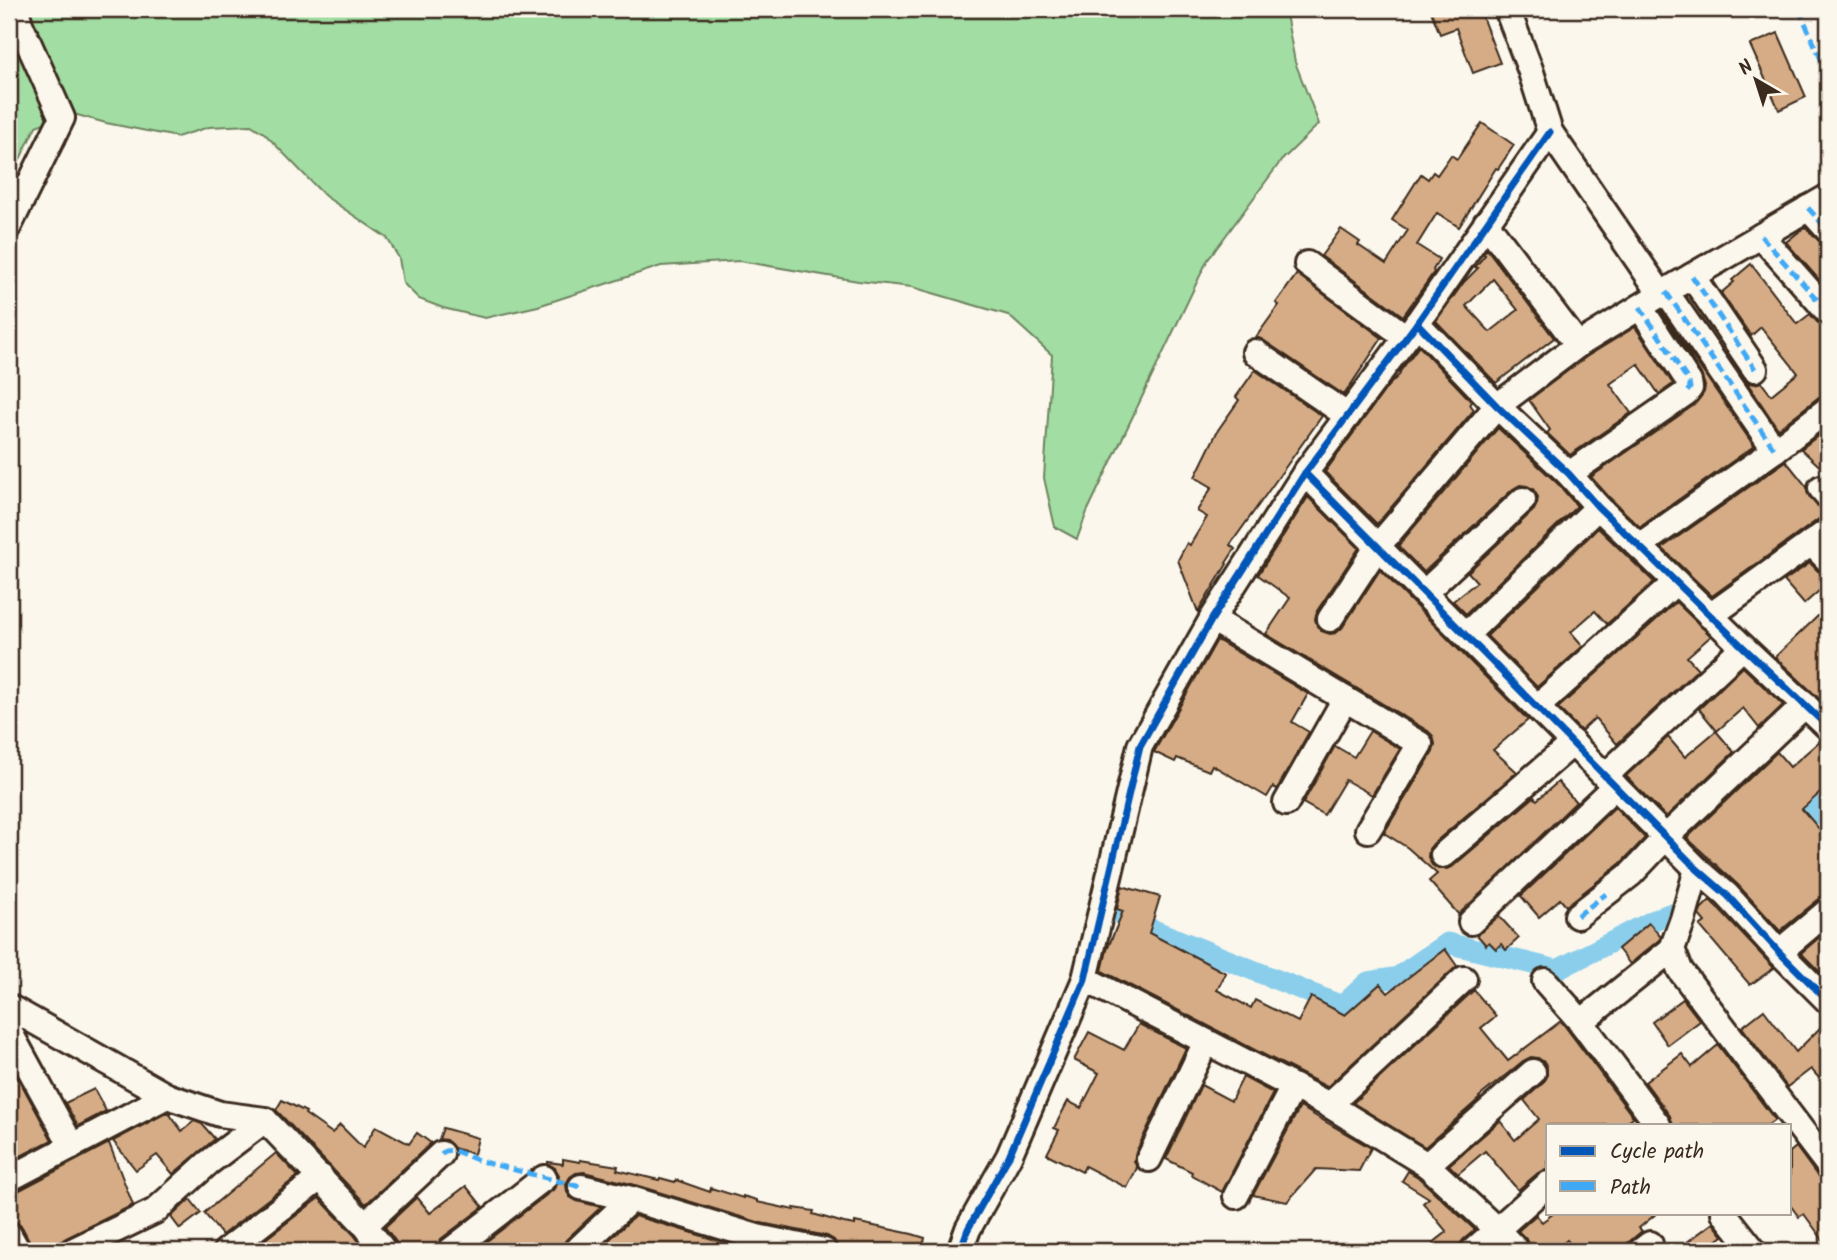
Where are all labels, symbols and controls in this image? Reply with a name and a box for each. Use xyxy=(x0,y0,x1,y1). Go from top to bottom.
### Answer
north arrow xyxy=(1722,46,1792,116)
text: N xyxy=(1732,53,1761,84)
legend xyxy=(1546,1124,1792,1214)
text: Cycle path xyxy=(1610,1136,1704,1169)
text: Path xyxy=(1610,1172,1651,1205)

